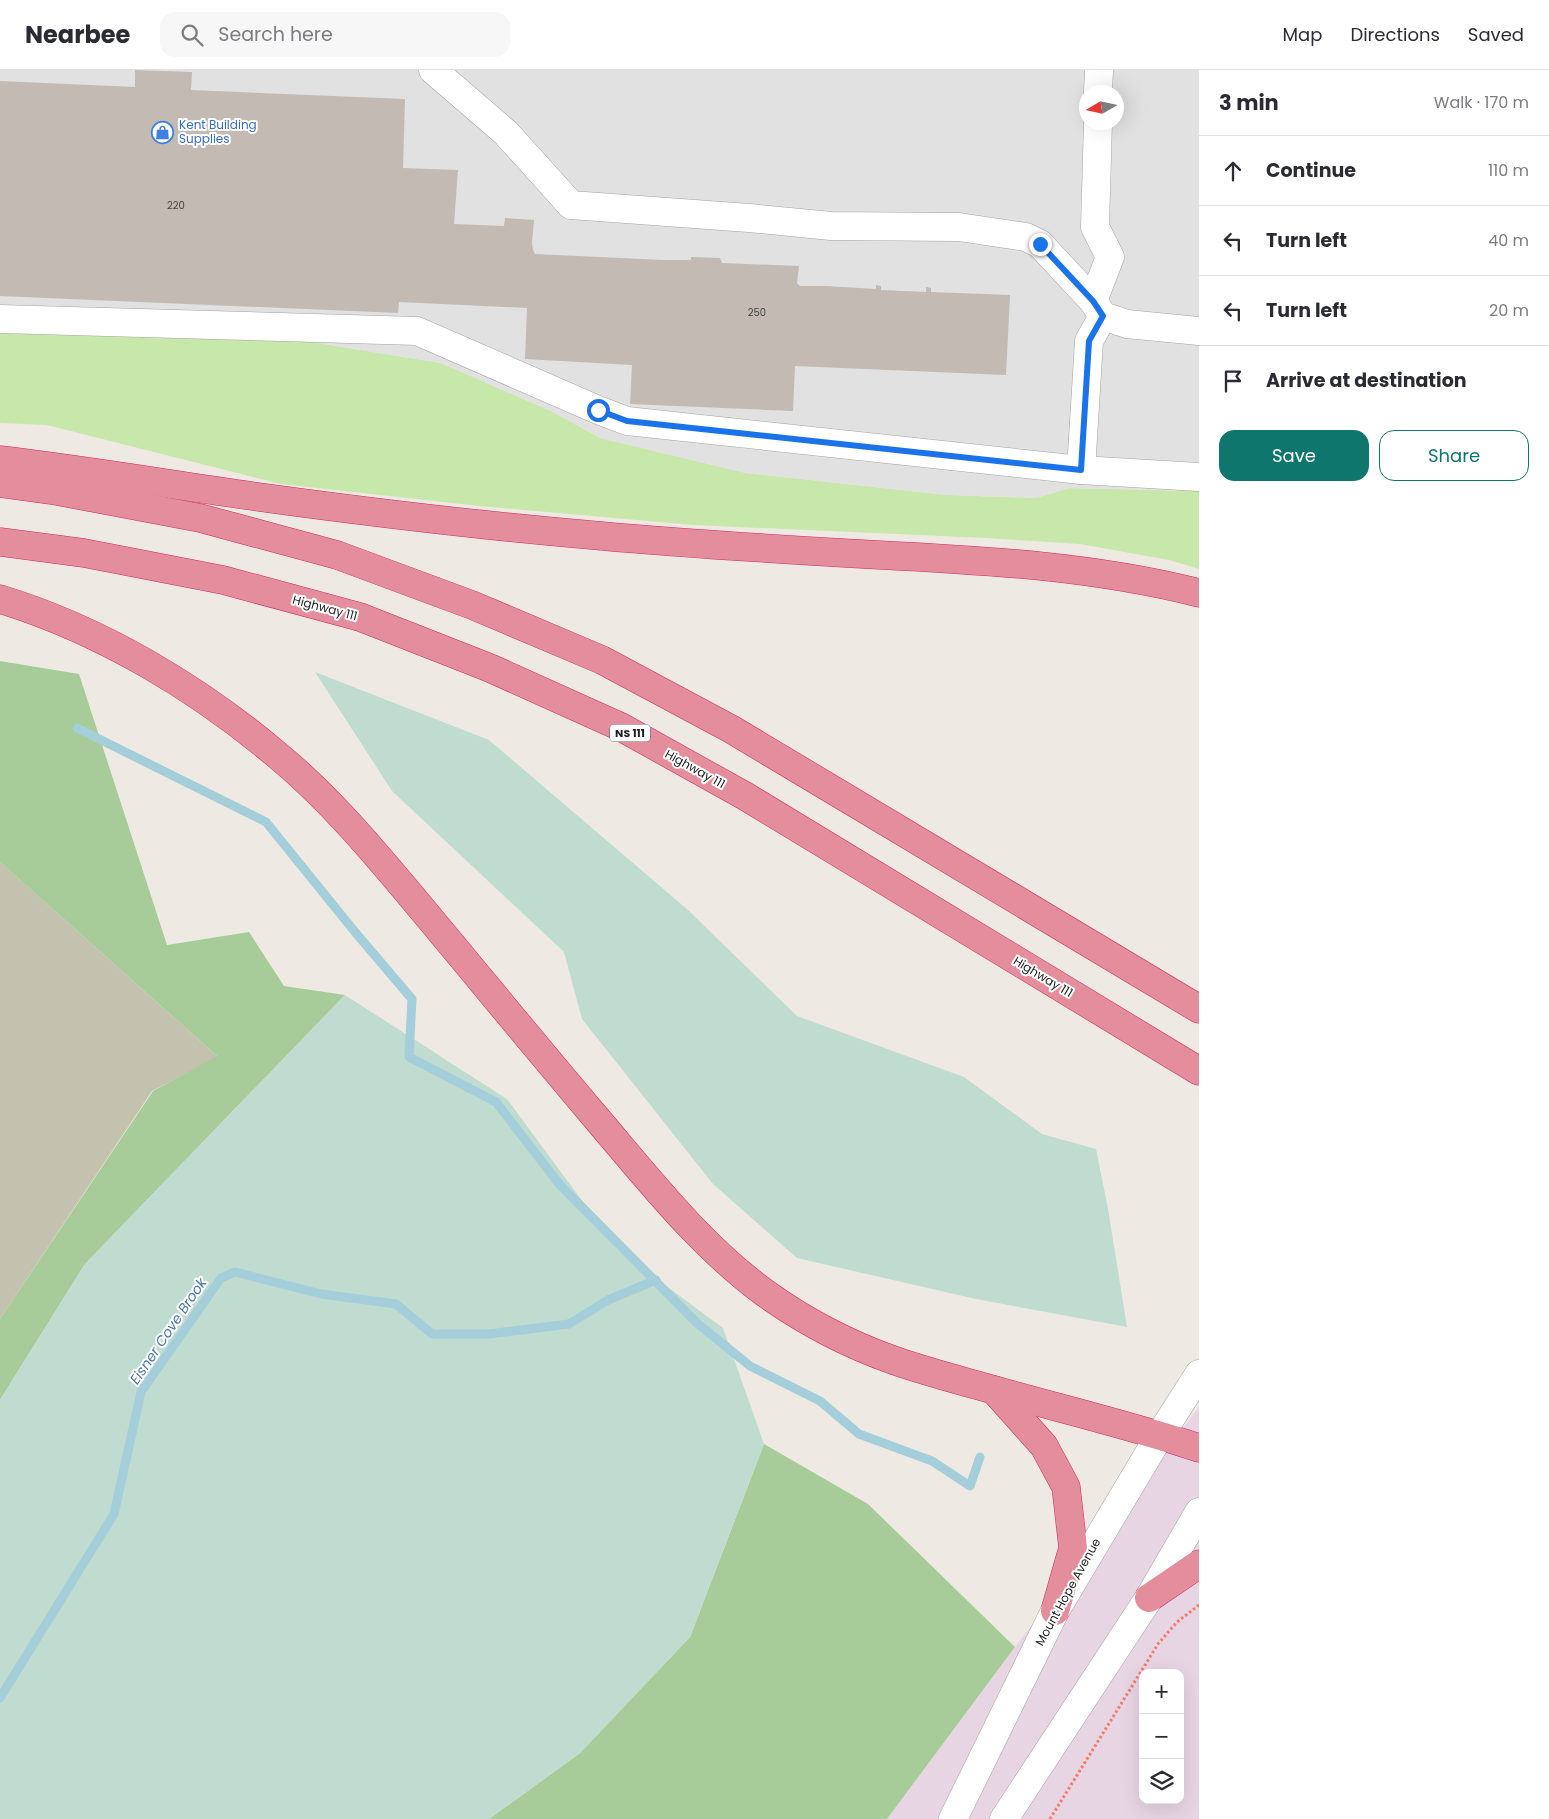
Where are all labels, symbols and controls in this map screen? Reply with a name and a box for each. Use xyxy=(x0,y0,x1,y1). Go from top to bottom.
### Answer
search box xyxy=(160,12,510,57)
text: Nearbee xyxy=(25,18,130,51)
icon: search xyxy=(178,21,206,49)
text: Search here xyxy=(218,21,333,48)
text: Map xyxy=(1283,22,1322,47)
text: Directions xyxy=(1350,22,1440,47)
text: Saved xyxy=(1468,22,1524,47)
north arrow xyxy=(1079,85,1124,130)
text: 3 min xyxy=(1219,88,1279,117)
text: Walk · 170 m xyxy=(1434,91,1529,114)
place label: Kent Building Supplies xyxy=(179,116,257,147)
shop icon: Kent Building Supplies xyxy=(151,120,175,144)
icon: ahead xyxy=(1219,157,1247,185)
text: Continue xyxy=(1266,157,1356,184)
text: 110 m xyxy=(1488,159,1529,182)
house number: 220 xyxy=(167,198,185,213)
icon: left xyxy=(1219,227,1247,255)
text: Turn left xyxy=(1266,227,1347,254)
text: 40 m xyxy=(1488,229,1529,252)
route end xyxy=(1029,233,1052,256)
icon: left xyxy=(1219,297,1247,325)
text: Turn left xyxy=(1266,297,1347,324)
text: 20 m xyxy=(1489,299,1529,322)
house number: 250 xyxy=(748,305,766,320)
icon: arrive xyxy=(1219,367,1247,395)
text: Arrive at destination xyxy=(1266,367,1467,394)
route start xyxy=(587,399,610,422)
button: Save xyxy=(1219,430,1369,481)
button: Share xyxy=(1379,430,1529,481)
street label: Highway 111 xyxy=(291,591,359,624)
road number: NS 111 xyxy=(610,724,650,741)
street label: Highway 111 xyxy=(662,745,728,792)
street label: Highway 111 xyxy=(1010,952,1076,1001)
water label: Eisner Cove Brook xyxy=(125,1273,212,1388)
street label: Mount Hope Avenue xyxy=(1031,1535,1104,1649)
map controls xyxy=(1139,1669,1184,1804)
button: + xyxy=(1139,1669,1184,1714)
button: − xyxy=(1139,1714,1184,1759)
button: layers xyxy=(1139,1759,1184,1804)

